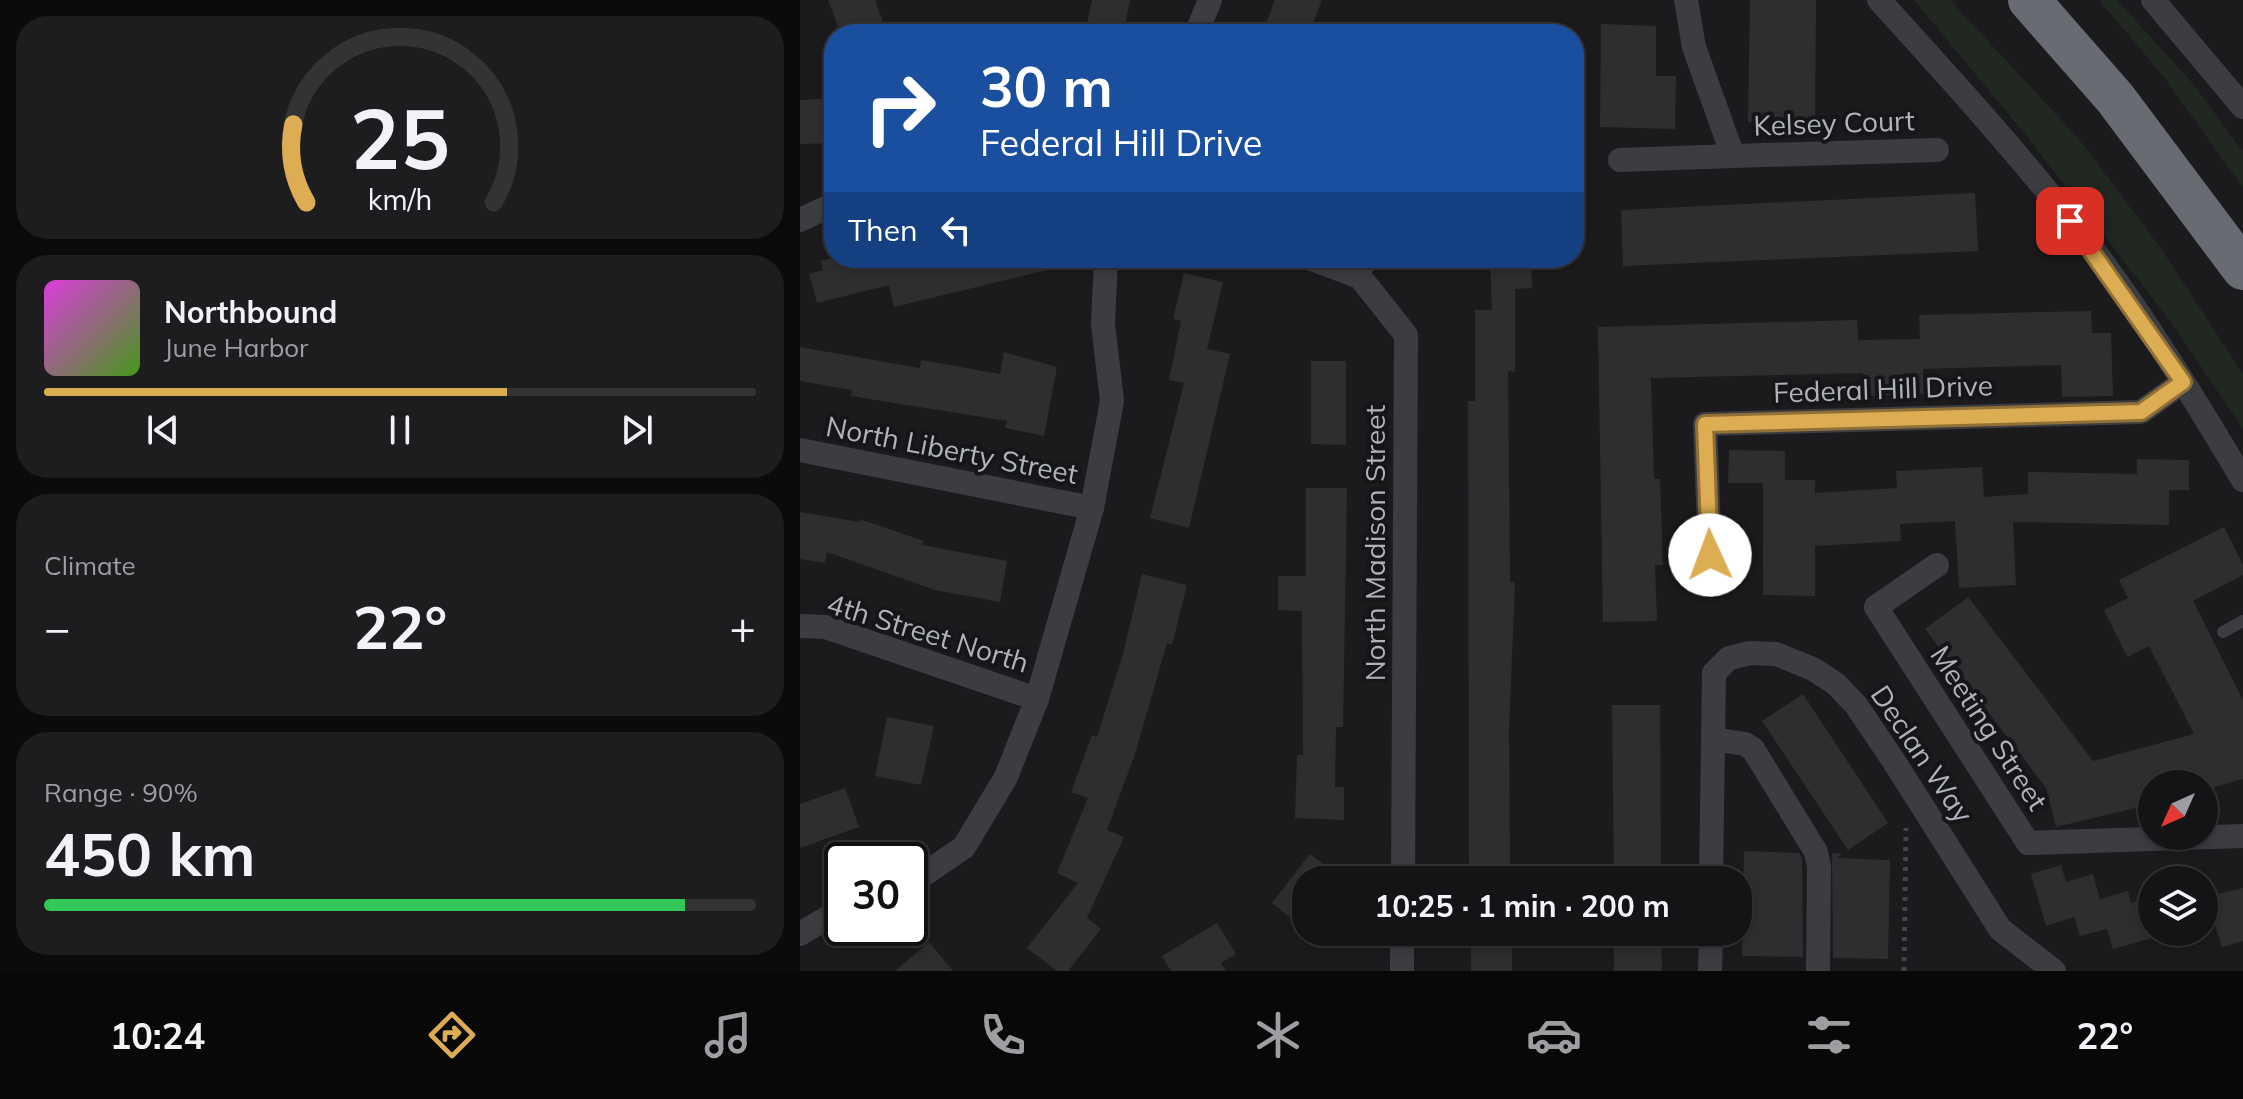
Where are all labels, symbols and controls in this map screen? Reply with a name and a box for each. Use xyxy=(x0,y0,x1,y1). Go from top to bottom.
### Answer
text: 30 m xyxy=(980,51,1113,121)
icon: right xyxy=(848,56,952,160)
text: 25 xyxy=(350,85,450,190)
street label: Kelsey Court xyxy=(1753,102,1915,143)
text: Federal Hill Drive xyxy=(980,120,1262,165)
text: km/h xyxy=(368,182,432,218)
pin xyxy=(2036,187,2104,255)
icon: arrive xyxy=(2048,199,2092,243)
icon: left xyxy=(934,208,978,252)
text: Then xyxy=(848,211,918,249)
text: Northbound xyxy=(164,293,337,331)
text: June Harbor xyxy=(164,331,309,364)
street label: Federal Hill Drive xyxy=(1773,367,1993,410)
street label: North Madison Street xyxy=(1357,404,1392,681)
icon: previous xyxy=(141,408,185,452)
icon: pause xyxy=(378,408,422,452)
icon: next xyxy=(615,408,659,452)
street label: North Liberty Street xyxy=(823,408,1081,491)
position arrow xyxy=(1668,513,1752,597)
text: Climate xyxy=(44,549,136,582)
street label: 4th Street North xyxy=(823,585,1033,680)
text: 22° xyxy=(353,589,447,664)
text: − xyxy=(44,600,70,655)
text: + xyxy=(730,600,756,655)
street label: Meeting Street xyxy=(1923,639,2056,817)
street label: Declan Way xyxy=(1864,678,1981,829)
north arrow xyxy=(2138,770,2218,850)
map controls xyxy=(2138,770,2218,946)
text: Range · 90% xyxy=(44,776,198,809)
text: 450 km xyxy=(44,816,256,891)
speed limit sign: 30 xyxy=(824,842,928,946)
button: layers xyxy=(2138,866,2218,946)
text: 10:25 · 1 min · 200 m xyxy=(1374,887,1670,925)
icon: directions xyxy=(424,1007,480,1063)
icon: music xyxy=(700,1007,756,1063)
icon: phone xyxy=(975,1007,1031,1063)
icon: climate xyxy=(1250,1007,1306,1063)
icon: car xyxy=(1526,1007,1582,1063)
icon: filters xyxy=(1801,1007,1857,1063)
text: 10:24 xyxy=(110,1013,205,1058)
text: 22° xyxy=(2076,1013,2133,1058)

